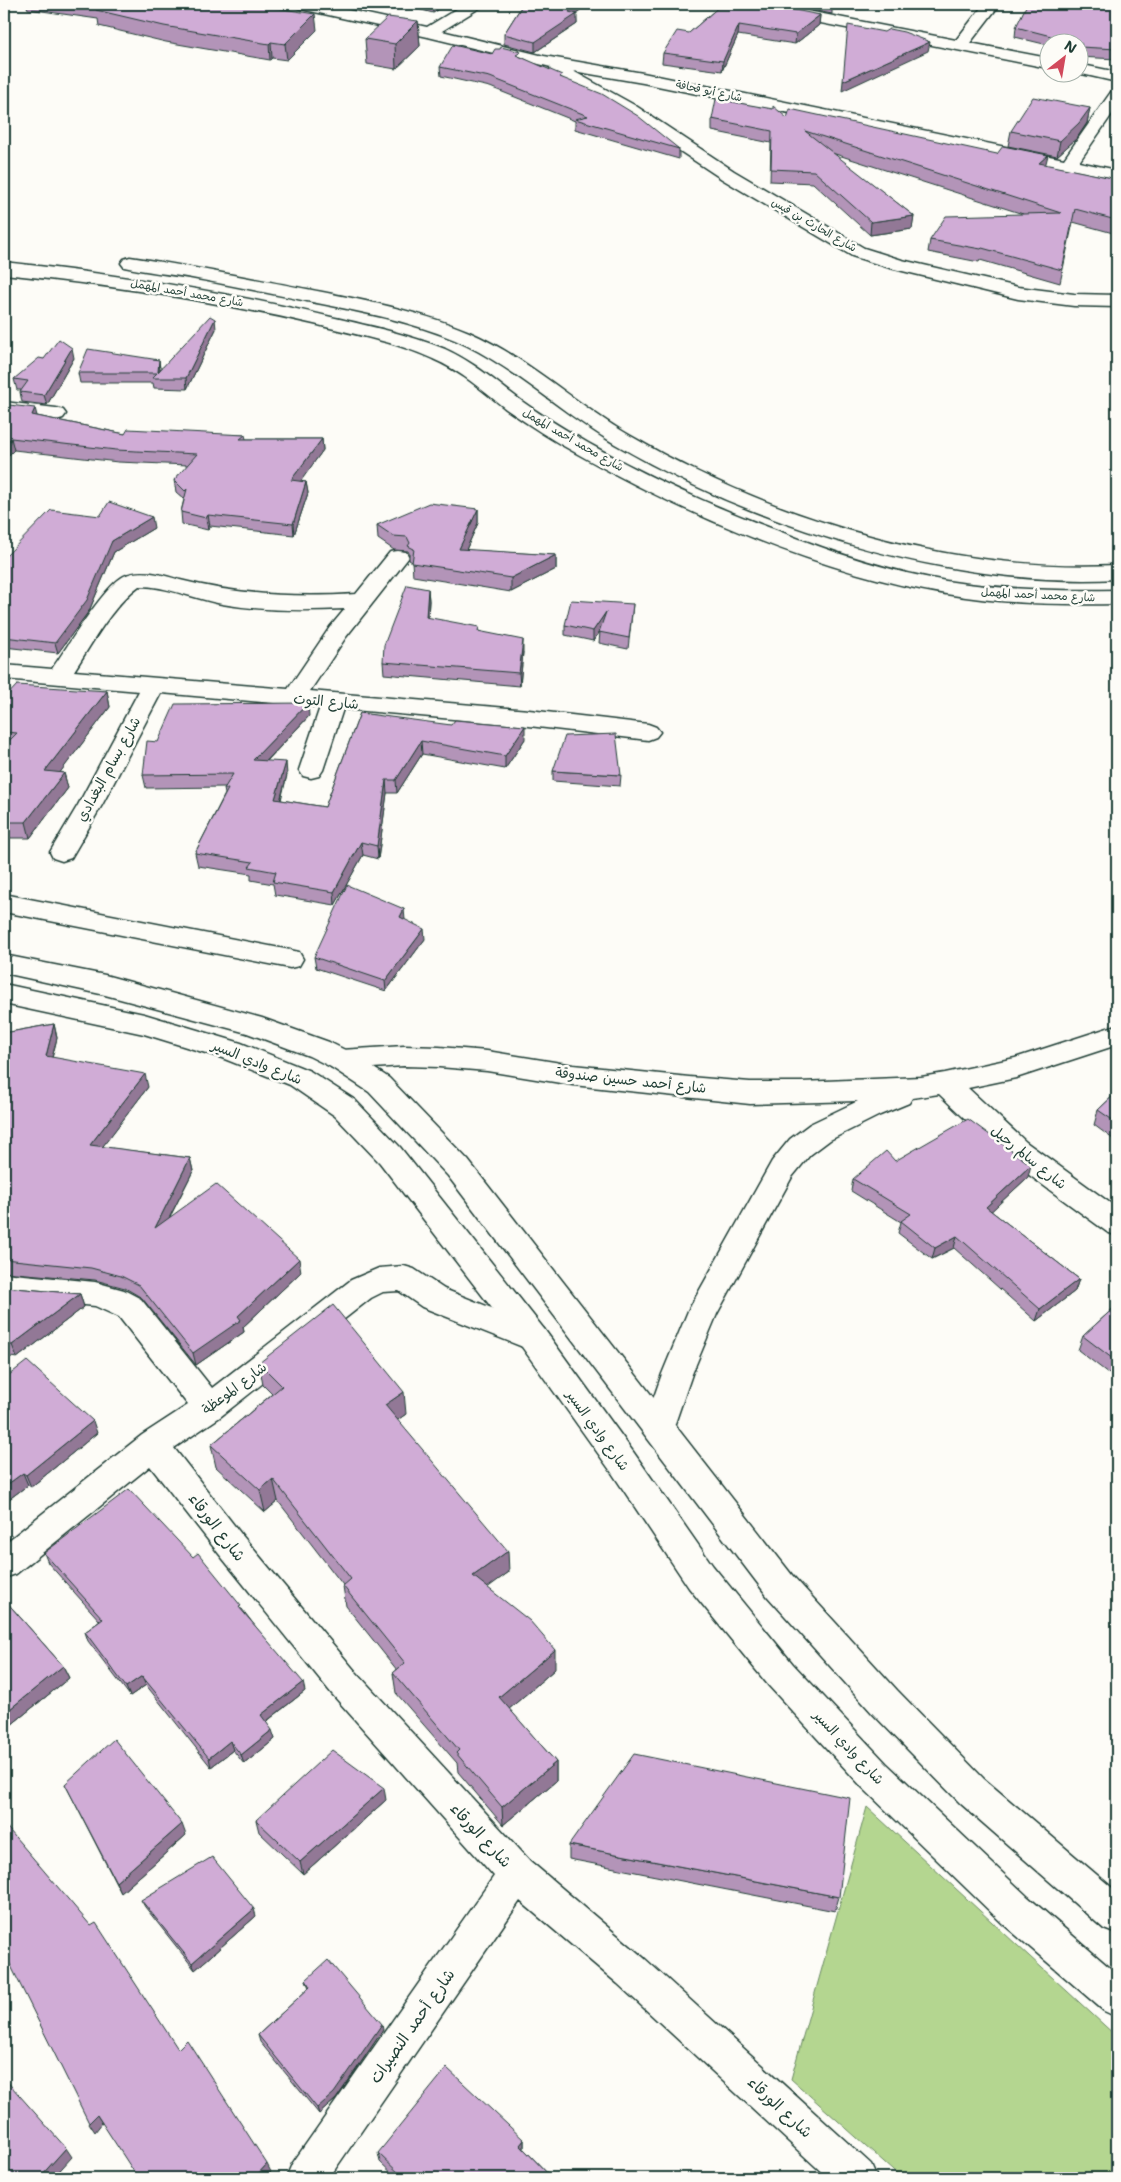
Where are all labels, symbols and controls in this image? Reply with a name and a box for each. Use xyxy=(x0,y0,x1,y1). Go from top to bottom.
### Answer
north arrow xyxy=(1038,32,1088,82)
text: N xyxy=(1061,36,1080,57)
street label: شارع أبو قحافة xyxy=(674,77,744,106)
street label: شارع الحارث بن قيس xyxy=(768,195,859,256)
street label: شارع محمد أحمد المهمل xyxy=(129,276,245,311)
street label: شارع محمد أحمد المهمل xyxy=(519,405,626,476)
street label: شارع محمد أحمد المهمل xyxy=(980,585,1095,606)
street label: شارع التوت xyxy=(292,689,359,714)
street label: شارع بسام البغدادي xyxy=(72,714,146,825)
street label: شارع وادي السير xyxy=(208,1035,305,1090)
street label: شارع أحمد حسين صندوقة xyxy=(555,1063,707,1098)
street label: شارع سالم رحيل xyxy=(986,1121,1070,1195)
street label: شارع الموعظة xyxy=(198,1358,271,1419)
street label: شارع وادي السير xyxy=(560,1385,633,1475)
street label: شارع الورقاء xyxy=(183,1489,250,1566)
street label: شارع وادي السير xyxy=(808,1705,888,1790)
street label: شارع الورقاء xyxy=(445,1798,516,1873)
street label: شارع أحمد النصيرات xyxy=(365,1965,460,2088)
street label: شارع الورقاء xyxy=(742,2072,817,2143)

